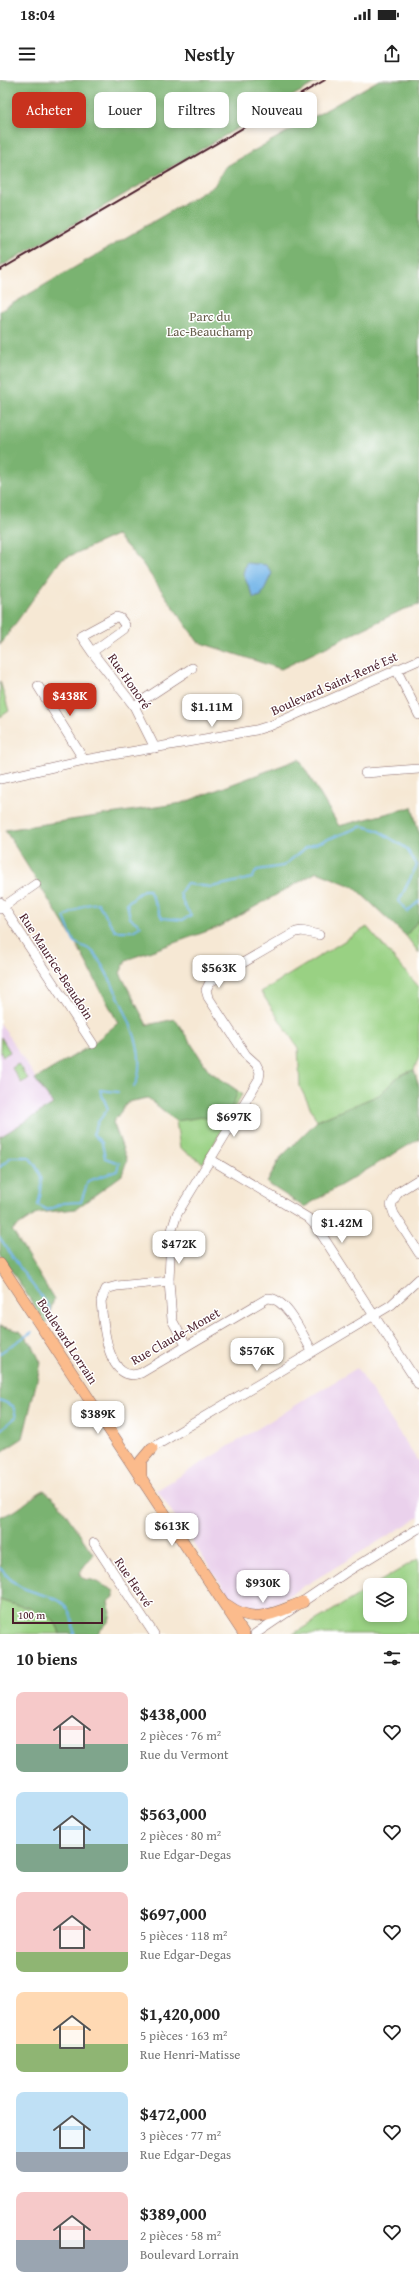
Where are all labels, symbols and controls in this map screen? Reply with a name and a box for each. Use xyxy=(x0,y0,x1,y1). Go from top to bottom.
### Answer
text: 18:04 xyxy=(20,4,55,25)
text: Nestly xyxy=(184,41,235,68)
icon: menu xyxy=(16,43,38,65)
icon: share xyxy=(381,43,403,65)
chip: Acheter xyxy=(12,92,86,128)
chip: Louer xyxy=(94,92,156,128)
chip: Filtres xyxy=(164,92,229,128)
chip: Nouveau xyxy=(237,92,317,128)
park label: Parc du Lac-Beauchamp xyxy=(167,307,253,341)
street label: Boulevard Saint-René Est xyxy=(268,647,401,720)
street label: Rue Honoré xyxy=(103,650,156,713)
pin: $438K xyxy=(42,683,98,717)
text: $438K xyxy=(52,686,88,705)
pin: $1.11M xyxy=(179,694,245,728)
text: $1.11M xyxy=(191,697,233,716)
street label: Rue Maurice-Beaudoin xyxy=(15,909,99,1024)
pin: $563K xyxy=(191,955,247,989)
text: $563K xyxy=(201,958,237,977)
pin: $697K xyxy=(206,1104,262,1138)
text: $697K xyxy=(216,1107,252,1126)
pin: $1.42M xyxy=(309,1210,375,1244)
text: $1.42M xyxy=(321,1213,363,1232)
pin: $472K xyxy=(151,1231,207,1265)
text: $472K xyxy=(161,1234,197,1253)
street label: Boulevard Lorrain xyxy=(33,1295,103,1388)
street label: Rue Claude-Monet xyxy=(127,1303,224,1370)
pin: $576K xyxy=(229,1338,285,1372)
text: $576K xyxy=(239,1341,275,1360)
pin: $389K xyxy=(70,1401,126,1435)
text: $389K xyxy=(80,1404,116,1423)
pin: $613K xyxy=(144,1513,200,1547)
text: $613K xyxy=(154,1516,190,1535)
street label: Rue Hervé xyxy=(110,1554,157,1611)
pin: $930K xyxy=(235,1570,291,1604)
text: $930K xyxy=(245,1573,281,1592)
map controls xyxy=(363,1578,407,1622)
button: layers xyxy=(363,1578,407,1622)
scale bar xyxy=(12,1606,103,1625)
text: 100 m xyxy=(18,1607,45,1623)
text: 10 biens xyxy=(16,1646,78,1671)
icon: filters xyxy=(381,1647,403,1669)
text: $438,000 xyxy=(140,1701,206,1726)
icon: home xyxy=(48,1708,96,1756)
icon: heart xyxy=(381,1721,403,1743)
text: 2 pièces · 76 m² xyxy=(140,1726,221,1745)
text: Rue du Vermont xyxy=(140,1745,229,1764)
text: $563,000 xyxy=(140,1801,206,1826)
icon: home xyxy=(48,1808,96,1856)
icon: heart xyxy=(381,1821,403,1843)
text: 2 pièces · 80 m² xyxy=(140,1826,221,1845)
text: Rue Edgar-Degas xyxy=(140,1845,231,1864)
text: $697,000 xyxy=(140,1901,206,1926)
icon: home xyxy=(48,1908,96,1956)
icon: heart xyxy=(381,1921,403,1943)
text: 5 pièces · 118 m² xyxy=(140,1926,227,1945)
text: Rue Edgar-Degas xyxy=(140,1945,231,1964)
text: $1,420,000 xyxy=(140,2001,220,2026)
icon: home xyxy=(48,2008,96,2056)
icon: heart xyxy=(381,2021,403,2043)
text: 5 pièces · 163 m² xyxy=(140,2026,227,2045)
text: Rue Henri-Matisse xyxy=(140,2045,240,2064)
text: $472,000 xyxy=(140,2101,206,2126)
icon: home xyxy=(48,2108,96,2156)
icon: heart xyxy=(381,2121,403,2143)
text: 3 pièces · 77 m² xyxy=(140,2126,221,2145)
text: Rue Edgar-Degas xyxy=(140,2145,231,2164)
text: $389,000 xyxy=(140,2201,206,2226)
icon: home xyxy=(48,2208,96,2256)
icon: heart xyxy=(381,2221,403,2243)
text: 2 pièces · 58 m² xyxy=(140,2226,221,2245)
text: Boulevard Lorrain xyxy=(140,2245,239,2264)

